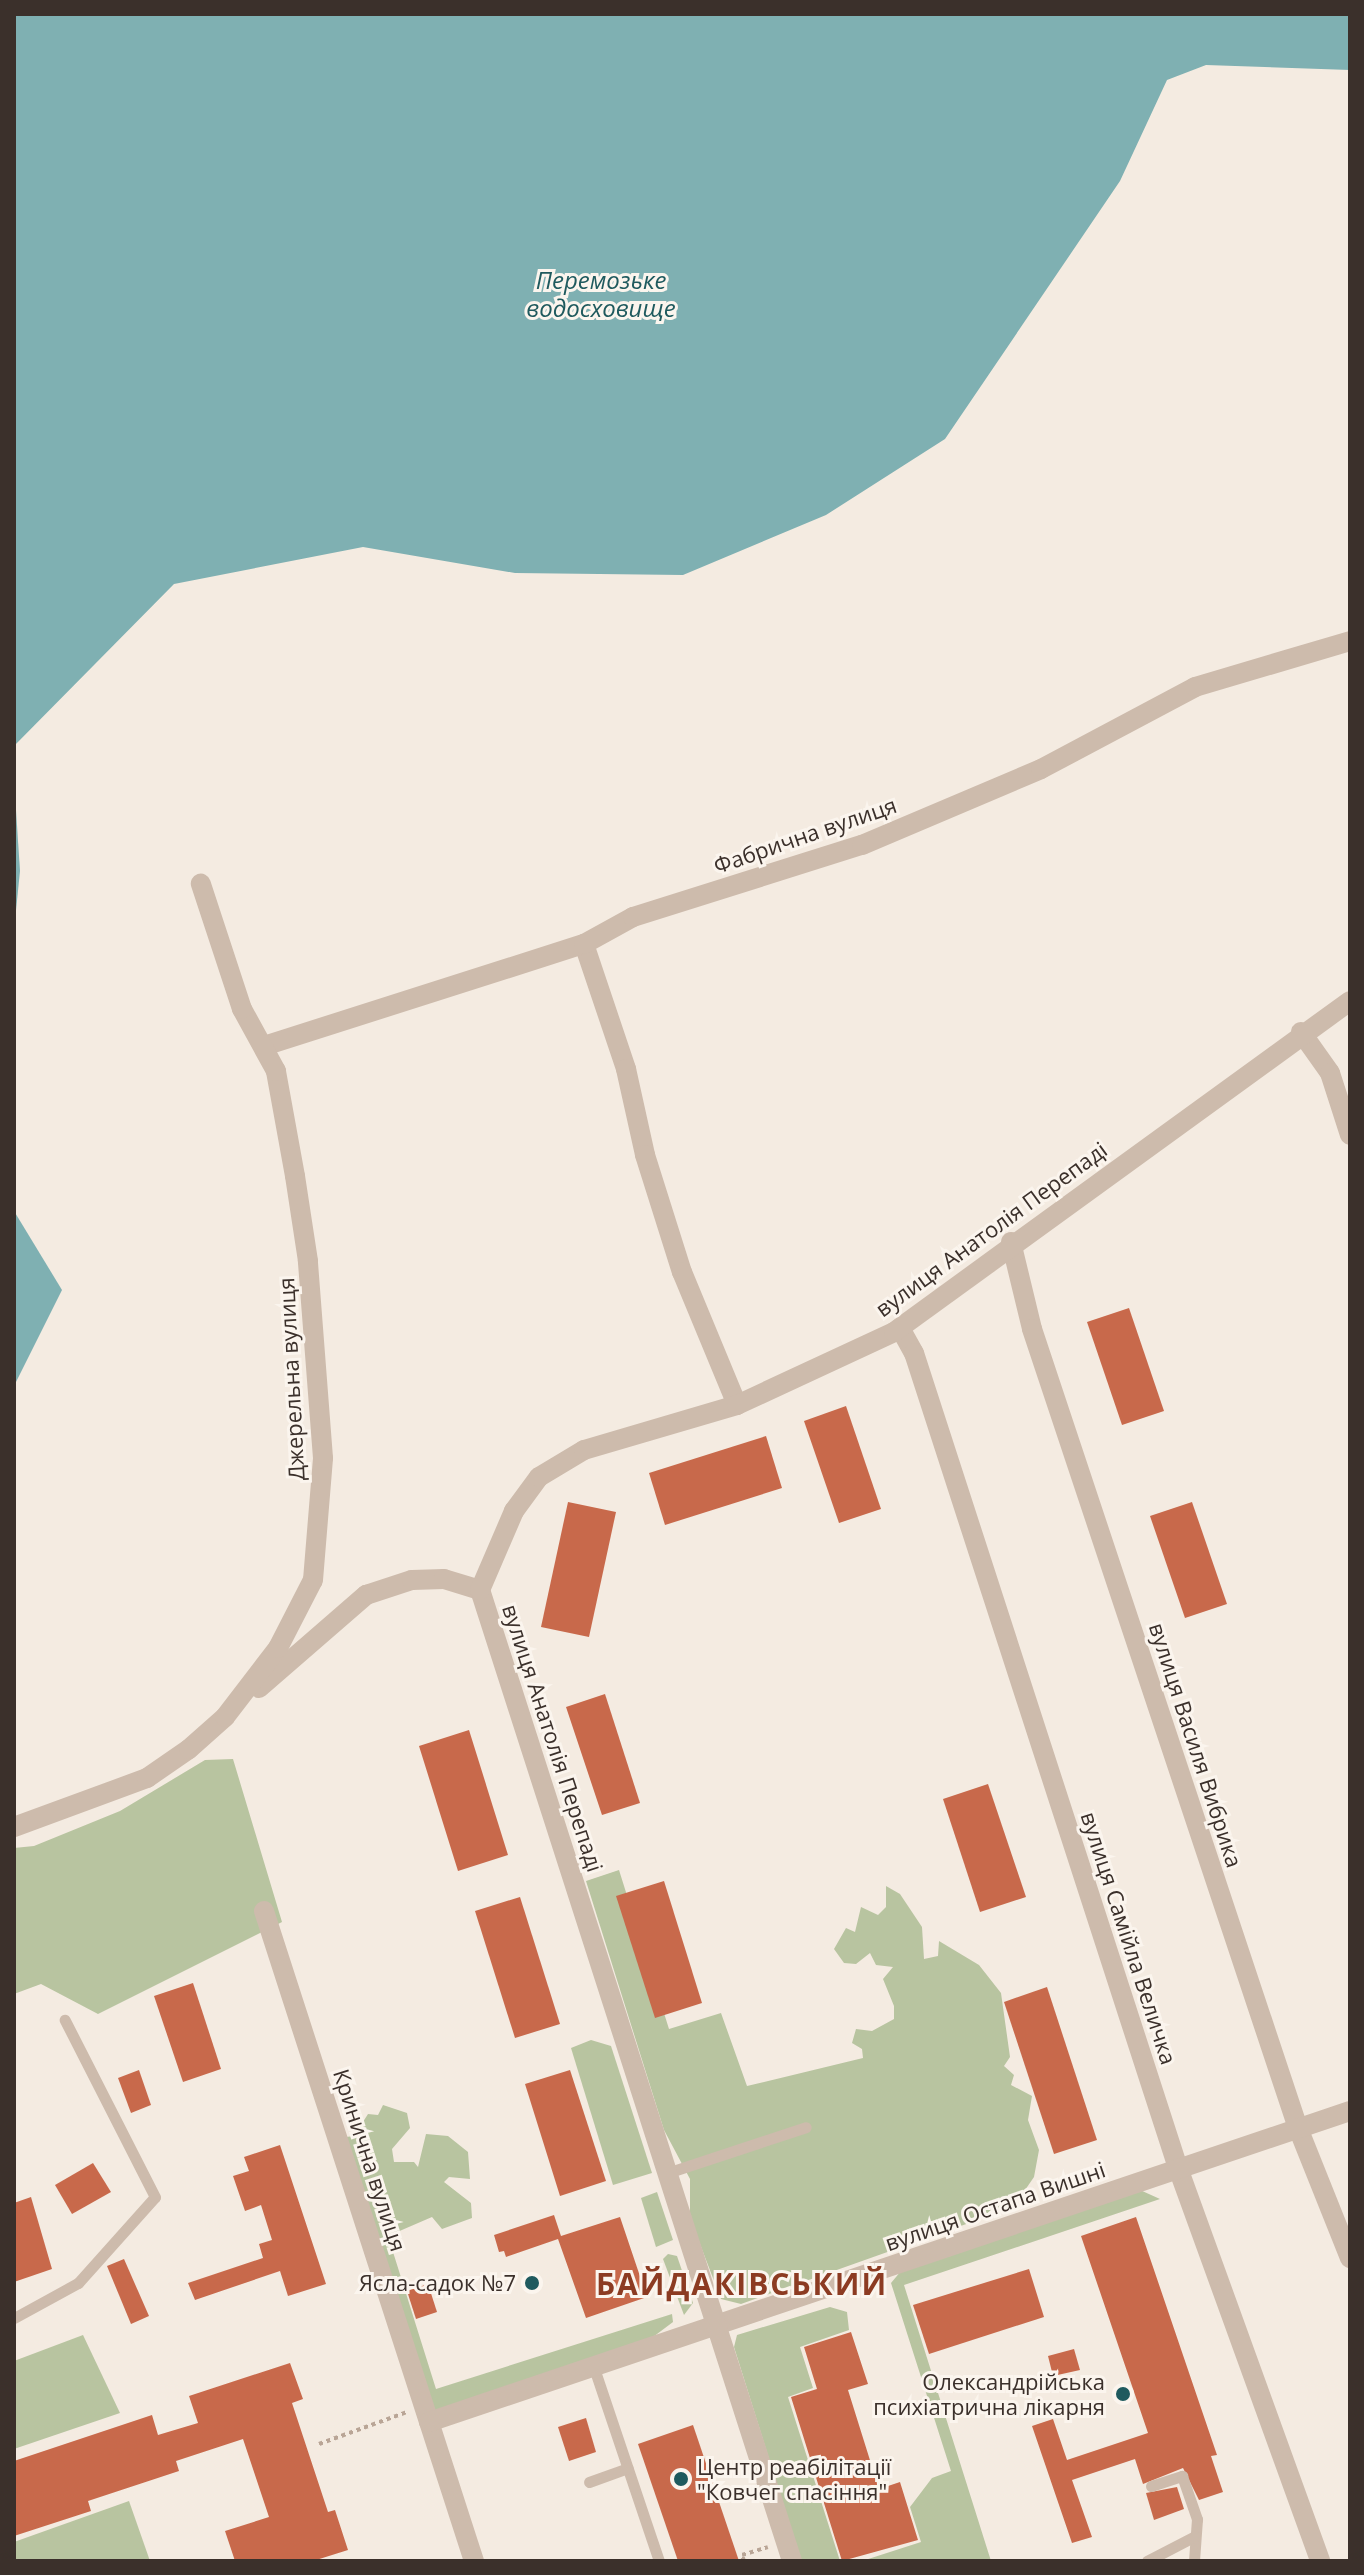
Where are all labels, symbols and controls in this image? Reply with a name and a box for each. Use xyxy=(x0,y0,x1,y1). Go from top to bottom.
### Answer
water label: Перемозьке водосховище xyxy=(526,266,676,322)
street label: Фабрична вулиця xyxy=(710,791,900,879)
street label: вулиця Анатолія Перепаді xyxy=(870,1136,1112,1322)
street label: Джерельна вулиця xyxy=(273,1277,309,1481)
street label: вулиця Анатолія Перепаді xyxy=(497,1601,609,1875)
street label: вулиця Василя Вибрика xyxy=(1144,1619,1248,1871)
street label: вулиця Самійла Величка xyxy=(1076,1808,1182,2068)
street label: Кринична вулиця xyxy=(328,2065,412,2255)
street label: вулиця Остапа Вишні xyxy=(882,2156,1108,2256)
district label: БАЙДАКІВСЬКИЙ xyxy=(596,2266,888,2302)
place label: Ясла-садок №7 xyxy=(359,2270,516,2296)
marker: Ясла-садок №7 xyxy=(523,2274,541,2292)
place label: Олександрійська психіатрична лікарня xyxy=(873,2368,1105,2420)
marker: Олександрійська психіатрична лікарня xyxy=(1112,2383,1134,2405)
place label: Центр реабілітації "Ковчег спасіння" xyxy=(697,2453,891,2504)
marker: Центр реабілітації "Ковчег спасіння" xyxy=(672,2470,690,2488)

